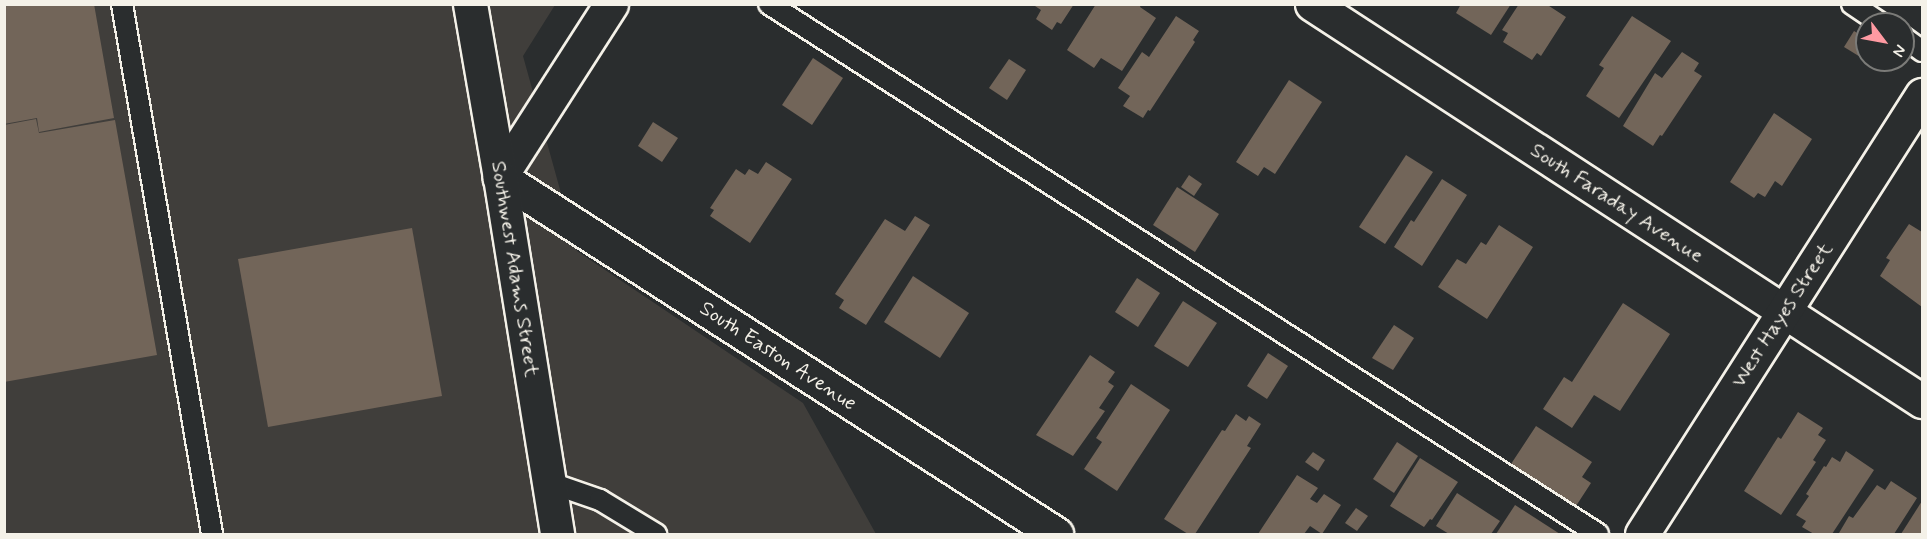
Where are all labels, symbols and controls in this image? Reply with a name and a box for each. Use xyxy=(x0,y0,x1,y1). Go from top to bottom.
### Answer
north arrow xyxy=(1855,12,1915,72)
text: N xyxy=(1887,41,1911,61)
street label: South Faraday Avenue xyxy=(1528,139,1706,267)
street label: Southwest Adams Street xyxy=(485,159,545,379)
street label: West Hayes Street xyxy=(1726,238,1838,392)
street label: South Easton Avenue xyxy=(696,297,860,415)

